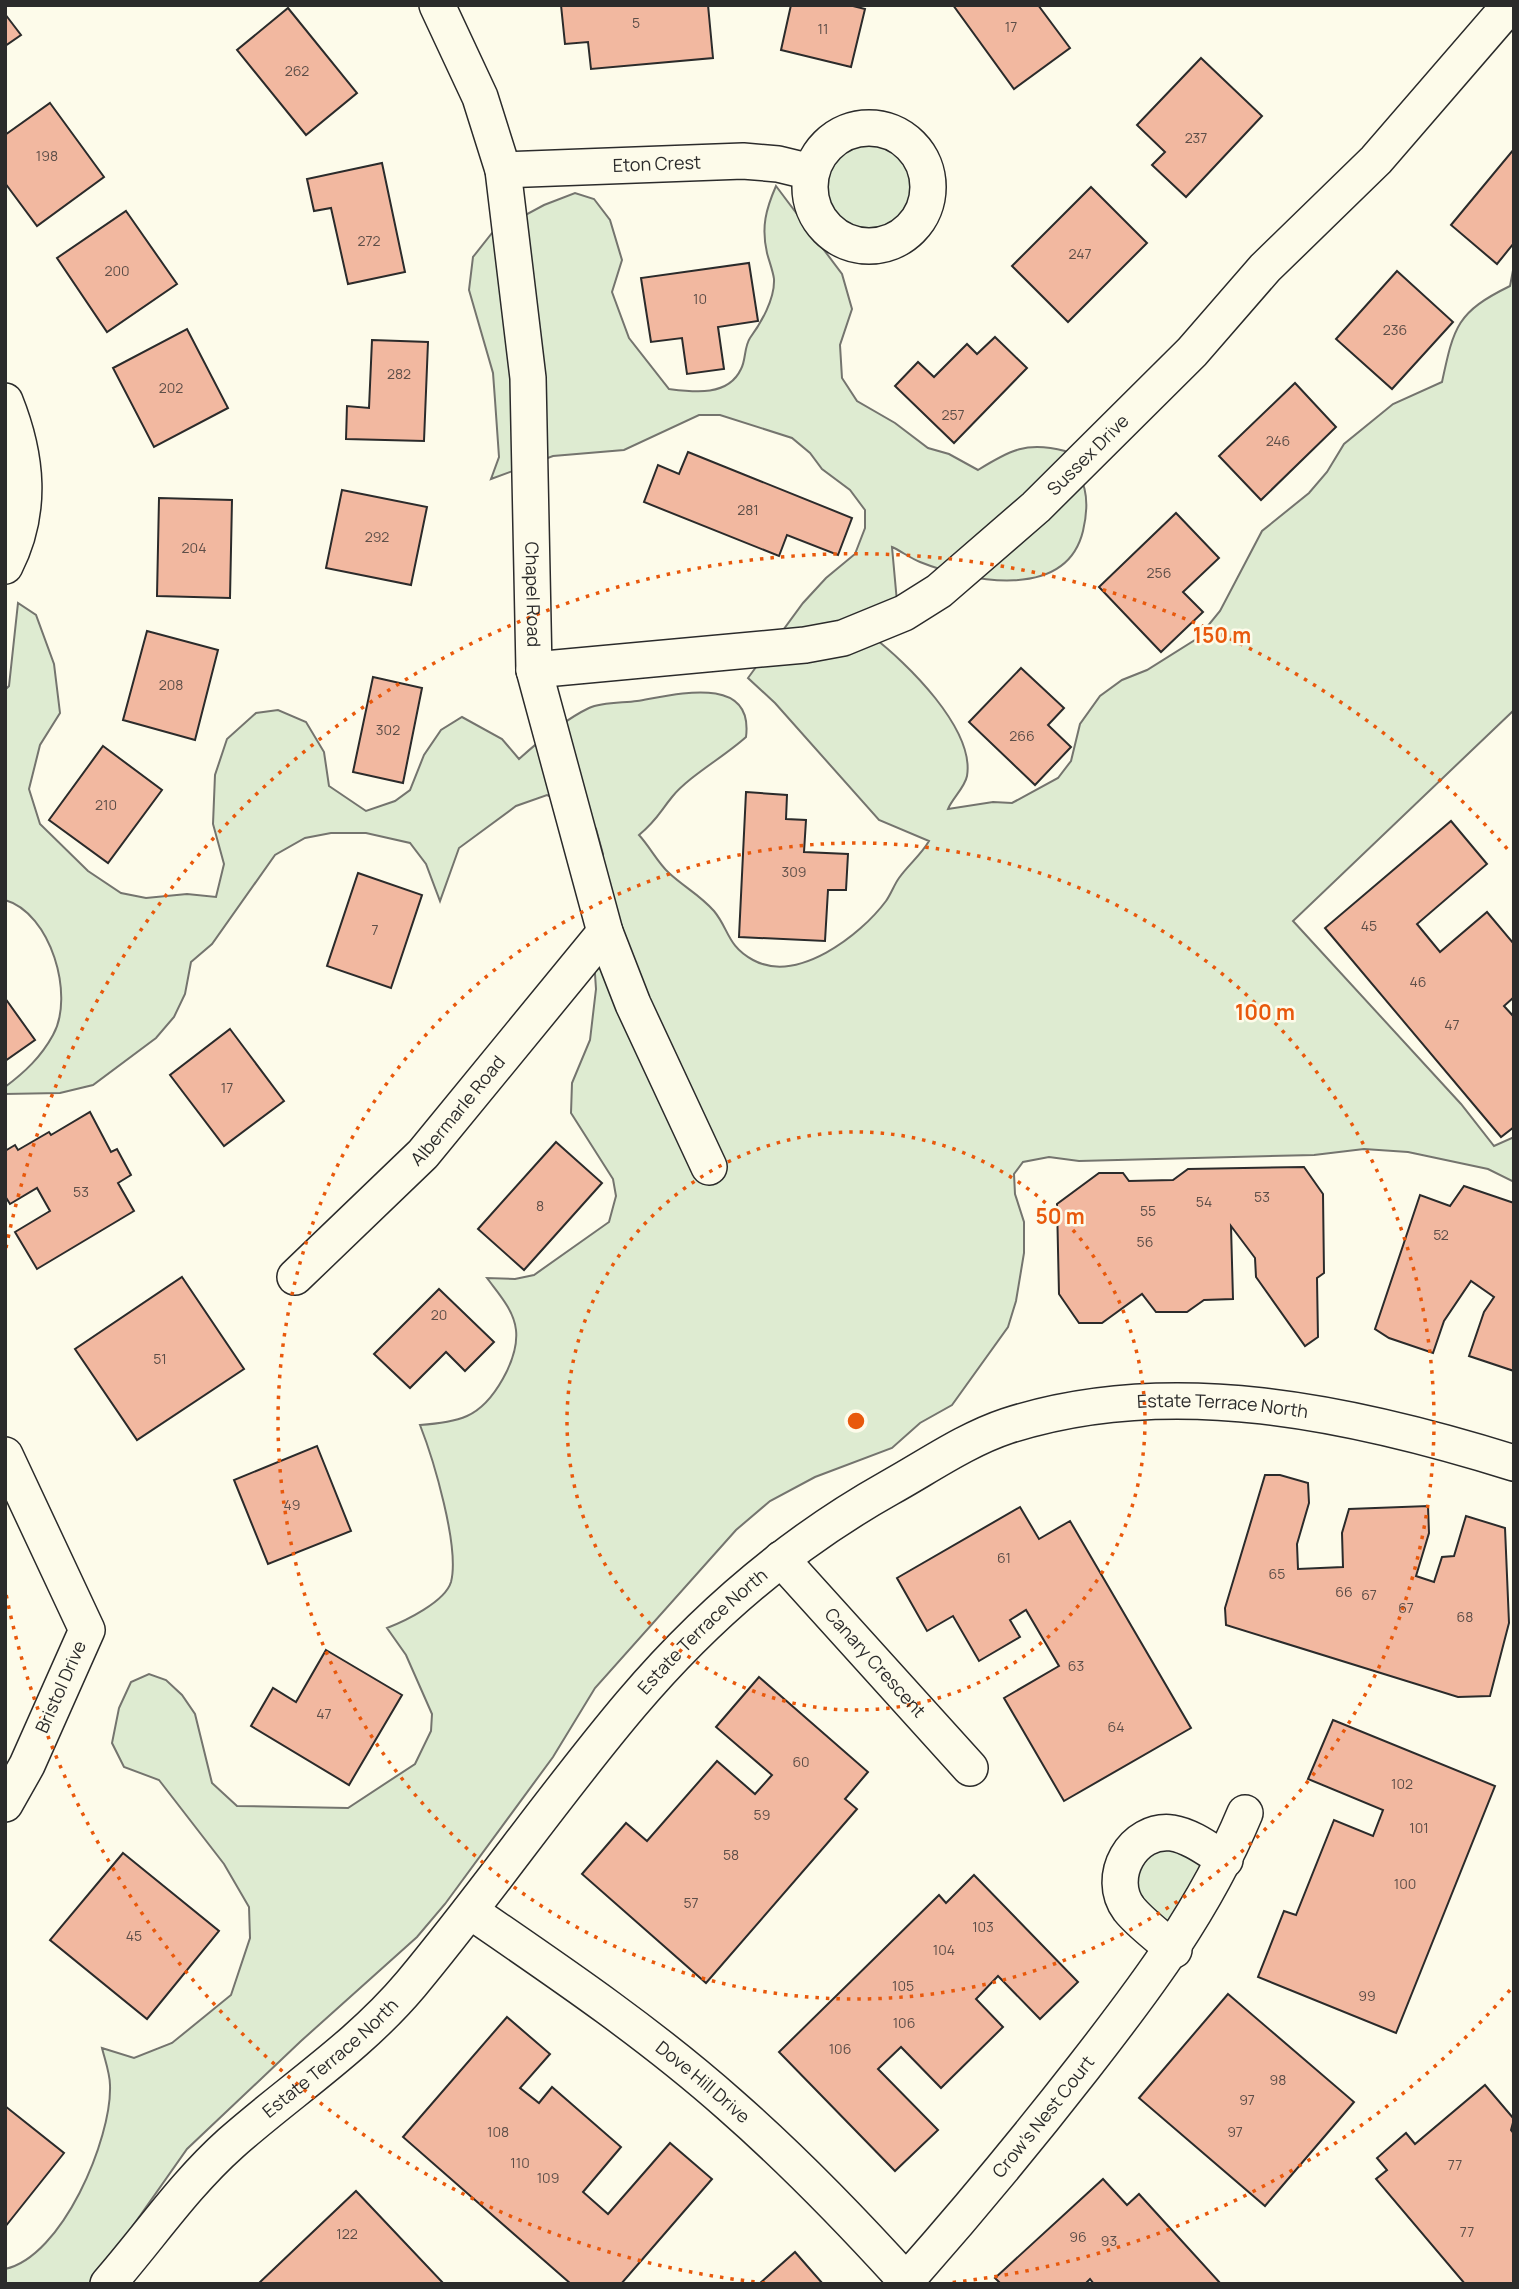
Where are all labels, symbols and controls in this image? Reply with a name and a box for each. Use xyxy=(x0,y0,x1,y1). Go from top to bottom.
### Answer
house number: 5 xyxy=(632,13,640,32)
house number: 17 xyxy=(1005,17,1017,36)
house number: 11 xyxy=(818,19,828,38)
house number: 262 xyxy=(285,61,309,80)
house number: 237 xyxy=(1185,128,1207,147)
house number: 198 xyxy=(36,146,58,165)
street label: Eton Crest xyxy=(612,150,702,177)
house number: 272 xyxy=(358,231,381,250)
house number: 247 xyxy=(1069,244,1091,263)
house number: 200 xyxy=(104,261,130,280)
house number: 10 xyxy=(693,289,707,308)
house number: 236 xyxy=(1383,320,1407,339)
house number: 282 xyxy=(387,364,411,383)
house number: 202 xyxy=(159,378,183,397)
house number: 257 xyxy=(941,405,965,424)
street label: Sussex Drive xyxy=(1041,408,1134,500)
house number: 246 xyxy=(1266,431,1290,450)
house number: 281 xyxy=(737,500,759,519)
house number: 292 xyxy=(365,527,389,546)
house number: 204 xyxy=(182,538,206,557)
street label: Chapel Road xyxy=(520,541,547,647)
house number: 256 xyxy=(1147,563,1171,582)
text: 150 m xyxy=(1193,621,1251,649)
house number: 208 xyxy=(159,675,183,694)
house number: 302 xyxy=(376,720,400,739)
house number: 266 xyxy=(1009,726,1035,745)
house number: 210 xyxy=(95,795,117,814)
house number: 309 xyxy=(782,862,806,881)
house number: 45 xyxy=(1361,916,1377,935)
house number: 7 xyxy=(371,920,379,939)
house number: 46 xyxy=(1410,972,1426,991)
text: 100 m xyxy=(1235,998,1295,1026)
house number: 47 xyxy=(1444,1015,1460,1034)
street label: Albermarle Road xyxy=(405,1050,510,1171)
house number: 17 xyxy=(221,1078,233,1097)
house number: 53 xyxy=(73,1182,89,1201)
house number: 53 xyxy=(1254,1187,1270,1206)
house number: 54 xyxy=(1196,1192,1212,1211)
house number: 8 xyxy=(536,1196,544,1215)
house number: 55 xyxy=(1140,1201,1156,1220)
text: 50 m xyxy=(1035,1202,1085,1230)
house number: 52 xyxy=(1433,1225,1449,1244)
house number: 56 xyxy=(1137,1232,1153,1251)
house number: 20 xyxy=(431,1305,447,1324)
house number: 51 xyxy=(153,1349,167,1368)
street label: Estate Terrace North xyxy=(1136,1388,1310,1423)
centre of rings xyxy=(844,1409,868,1433)
house number: 49 xyxy=(284,1495,300,1514)
house number: 61 xyxy=(997,1548,1011,1567)
street label: Estate Terrace North xyxy=(632,1563,772,1699)
house number: 65 xyxy=(1269,1564,1285,1583)
house number: 66 xyxy=(1335,1582,1353,1601)
house number: 67 xyxy=(1361,1585,1377,1604)
house number: 67 xyxy=(1398,1598,1414,1617)
street label: Canary Crescent xyxy=(820,1602,932,1722)
house number: 68 xyxy=(1457,1607,1473,1626)
street label: Bristol Drive xyxy=(29,1637,91,1736)
house number: 63 xyxy=(1068,1656,1084,1675)
house number: 47 xyxy=(316,1704,332,1723)
house number: 64 xyxy=(1108,1717,1124,1736)
house number: 60 xyxy=(792,1752,810,1771)
house number: 102 xyxy=(1391,1774,1413,1793)
house number: 59 xyxy=(754,1805,770,1824)
house number: 101 xyxy=(1409,1818,1429,1837)
house number: 58 xyxy=(723,1845,739,1864)
house number: 100 xyxy=(1394,1874,1416,1893)
house number: 57 xyxy=(683,1893,699,1912)
house number: 103 xyxy=(972,1917,994,1936)
house number: 45 xyxy=(126,1926,142,1945)
house number: 104 xyxy=(933,1940,955,1959)
house number: 105 xyxy=(892,1976,914,1995)
house number: 99 xyxy=(1358,1986,1376,2005)
street label: Estate Terrace North xyxy=(257,1993,403,2123)
house number: 106 xyxy=(893,2013,915,2032)
street label: Dove Hill Drive xyxy=(651,2035,755,2128)
house number: 106 xyxy=(829,2039,851,2058)
street label: Crow's Nest Court xyxy=(986,2050,1099,2183)
house number: 98 xyxy=(1270,2070,1286,2089)
house number: 97 xyxy=(1239,2090,1255,2109)
house number: 108 xyxy=(487,2122,509,2141)
house number: 97 xyxy=(1227,2122,1243,2141)
house number: 110 xyxy=(510,2153,530,2172)
house number: 77 xyxy=(1448,2155,1462,2174)
house number: 109 xyxy=(537,2168,559,2187)
house number: 77 xyxy=(1460,2222,1474,2241)
house number: 122 xyxy=(336,2224,358,2243)
house number: 96 xyxy=(1069,2227,1087,2246)
house number: 93 xyxy=(1101,2231,1117,2250)

